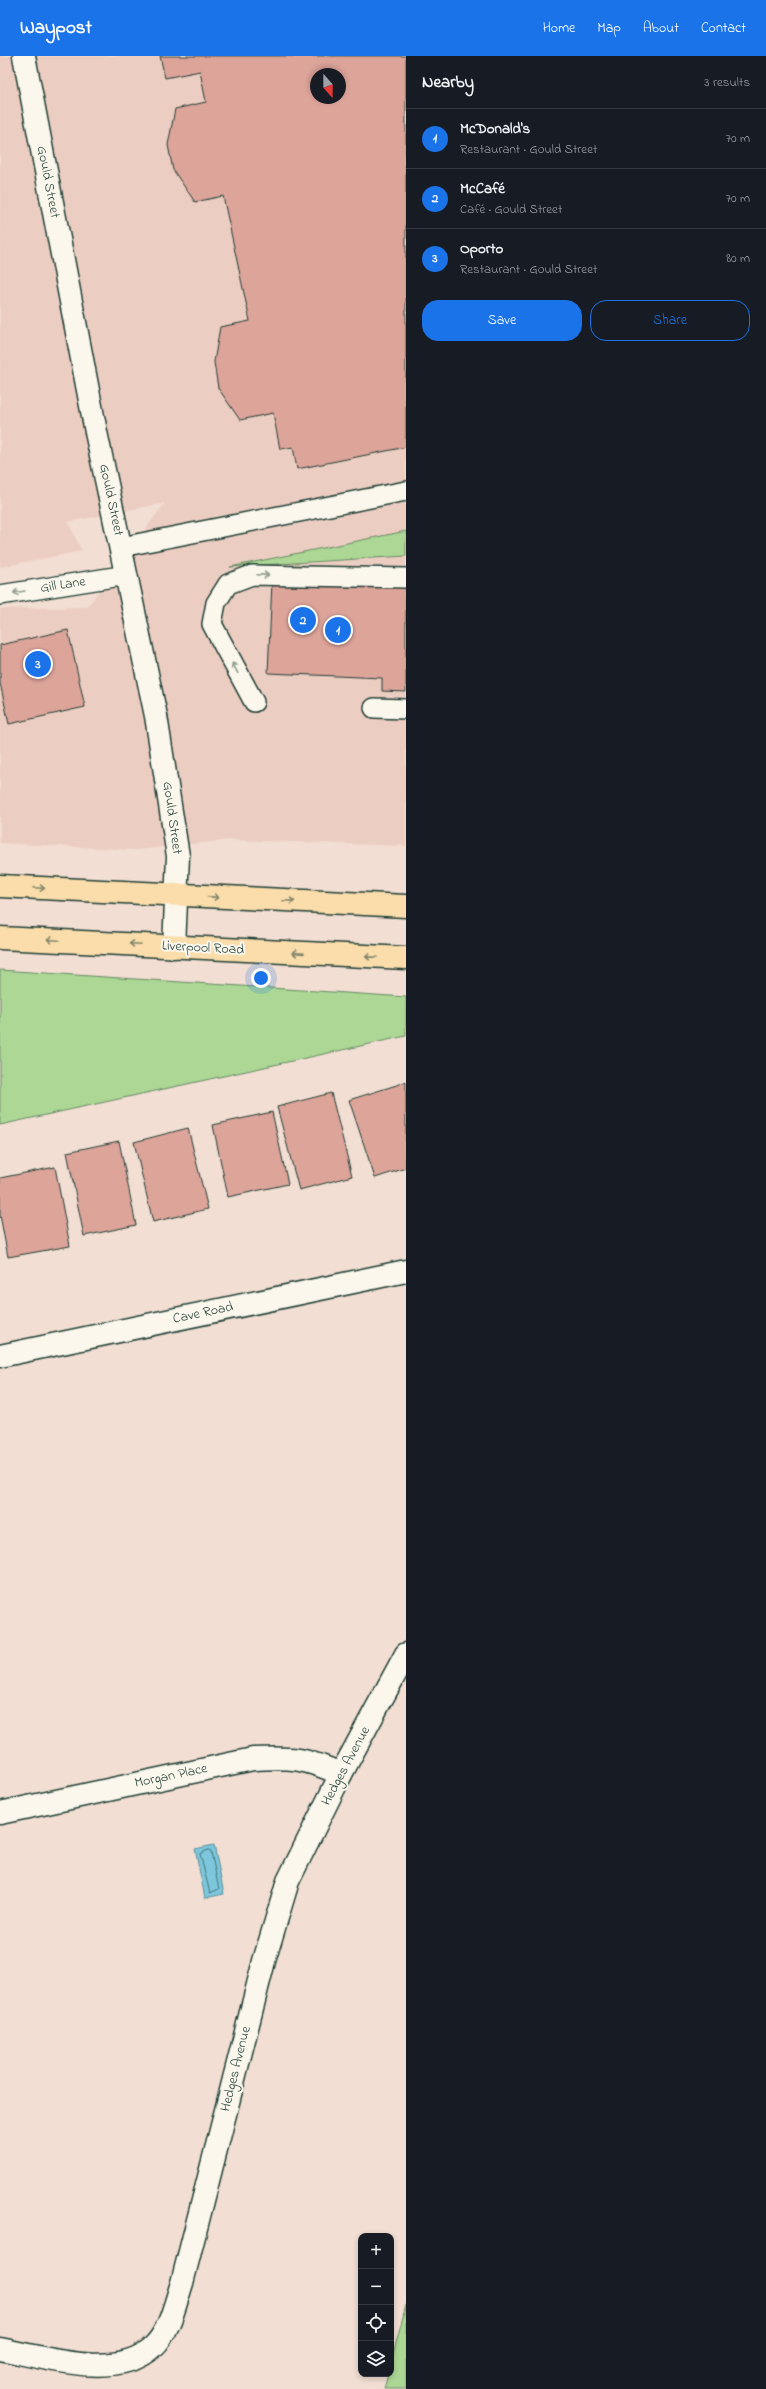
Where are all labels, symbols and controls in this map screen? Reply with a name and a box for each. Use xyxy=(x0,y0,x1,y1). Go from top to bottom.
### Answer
text: Waypost xyxy=(20,15,92,42)
text: Home xyxy=(543,18,575,39)
text: Map xyxy=(597,18,621,39)
text: About xyxy=(643,18,679,39)
text: Contact xyxy=(701,18,746,39)
north arrow xyxy=(310,68,346,104)
text: Nearby xyxy=(422,70,474,95)
text: 3 results xyxy=(704,73,750,92)
text: McDonald's xyxy=(460,118,530,140)
text: 1 xyxy=(433,129,437,148)
text: 70 m xyxy=(726,129,750,148)
text: Restaurant · Gould Street xyxy=(460,140,597,159)
street label: Gould Street xyxy=(31,144,65,220)
text: McCafé xyxy=(460,178,505,200)
text: 2 xyxy=(432,189,438,208)
text: 70 m xyxy=(726,189,750,208)
text: Café · Gould Street xyxy=(460,200,562,219)
text: Oporto xyxy=(460,238,503,260)
text: 3 xyxy=(432,249,438,268)
text: 80 m xyxy=(726,249,750,268)
text: Restaurant · Gould Street xyxy=(460,260,597,279)
button: Save xyxy=(422,300,582,341)
button: Share xyxy=(590,300,750,341)
street label: Gould Street xyxy=(93,462,129,538)
street label: Gill Lane xyxy=(39,571,88,599)
one-way arrow xyxy=(256,571,269,579)
one-way arrow xyxy=(13,588,26,596)
pin: 2 xyxy=(290,605,316,635)
pin: 1 xyxy=(325,615,351,645)
pin: 3 xyxy=(25,649,51,679)
one-way arrow xyxy=(231,662,239,674)
street label: Gould Street xyxy=(157,780,188,856)
one-way arrow xyxy=(32,885,45,892)
one-way arrow xyxy=(206,894,219,901)
one-way arrow xyxy=(282,898,295,905)
street label: Liverpool Road xyxy=(161,935,245,961)
one-way arrow xyxy=(47,937,60,944)
one-way arrow xyxy=(129,941,142,948)
one-way arrow xyxy=(292,950,305,957)
one-way arrow xyxy=(365,953,378,961)
your location xyxy=(251,968,271,988)
street label: Cave Road xyxy=(171,1296,235,1330)
street label: Hedges Avenue xyxy=(316,1722,377,1810)
street label: Morgan Place xyxy=(133,1758,210,1795)
street label: Hedges Avenue xyxy=(215,2023,258,2114)
map controls xyxy=(358,2233,394,2377)
button: + xyxy=(358,2233,394,2269)
button: − xyxy=(358,2269,394,2305)
button: locate xyxy=(358,2305,394,2341)
button: layers xyxy=(358,2341,394,2377)

